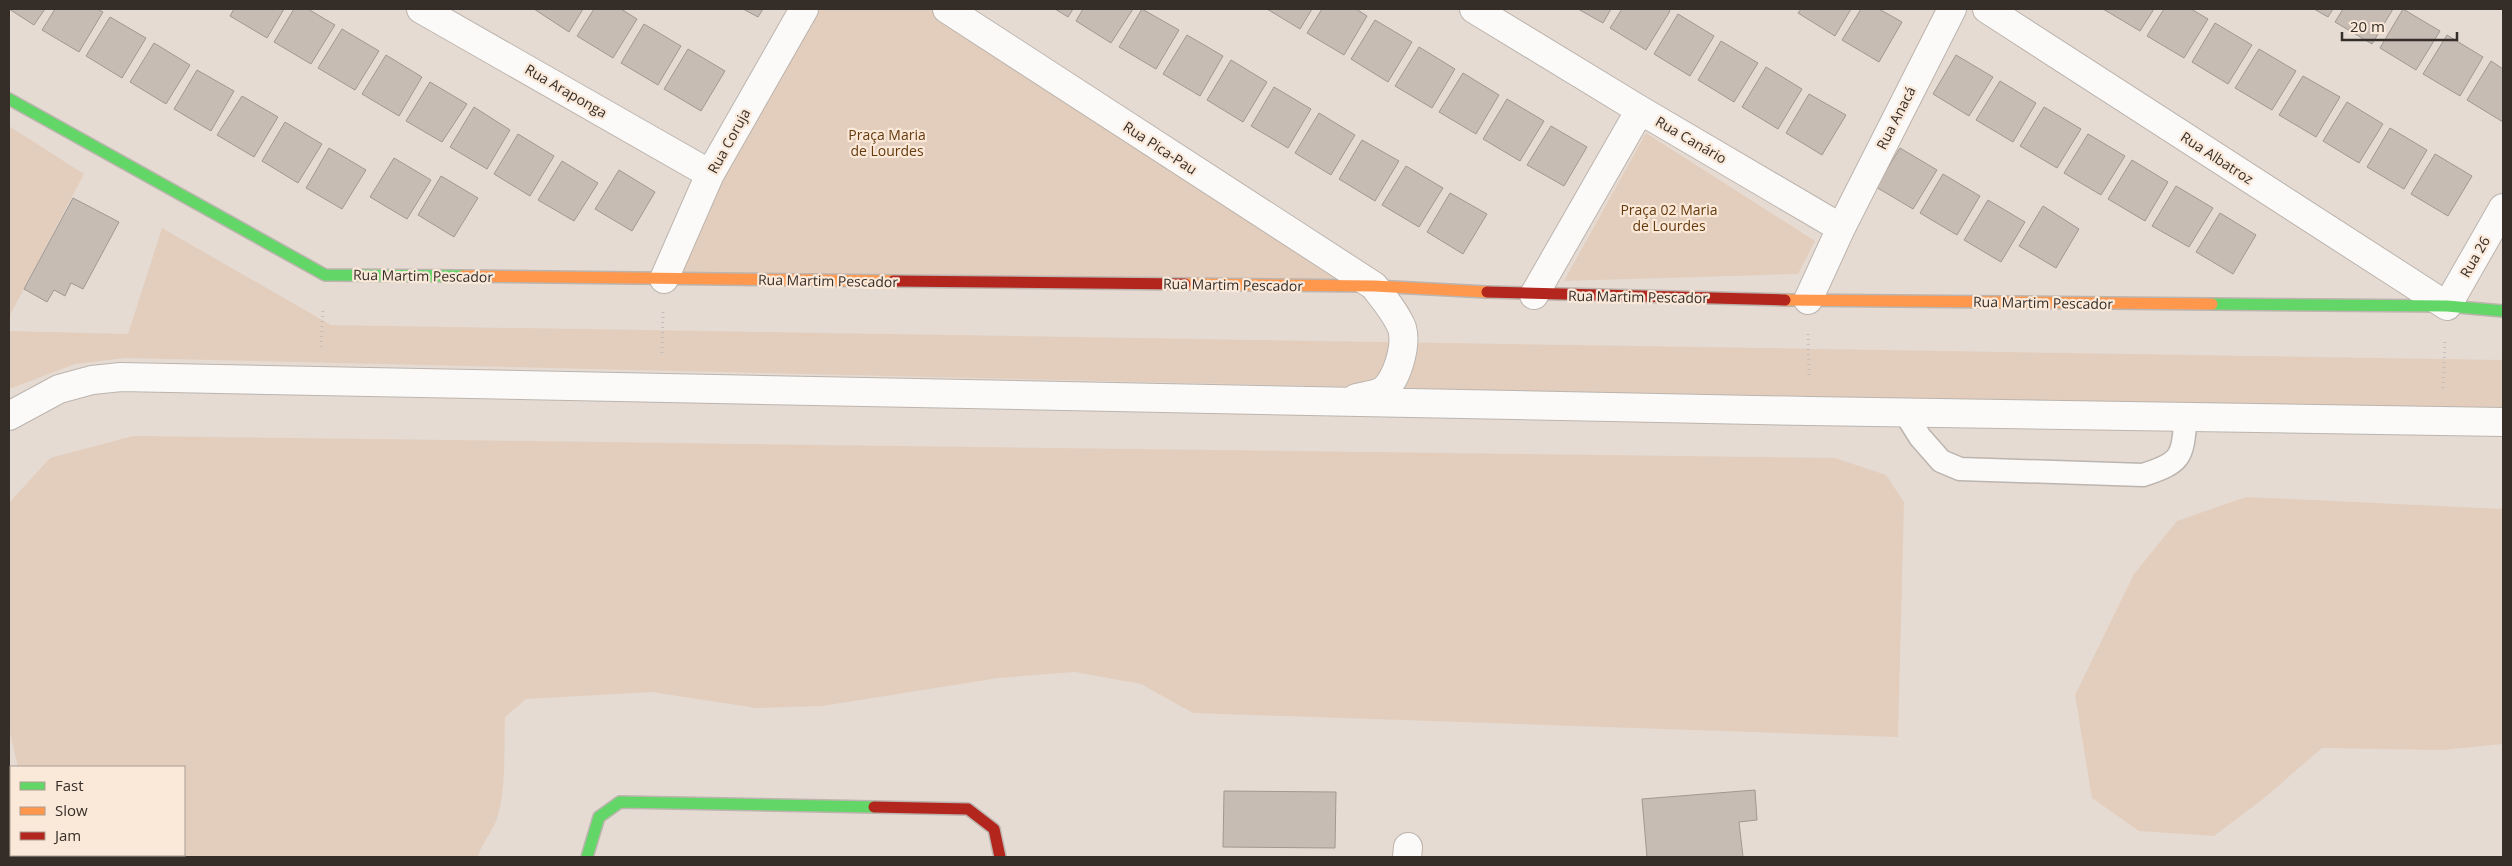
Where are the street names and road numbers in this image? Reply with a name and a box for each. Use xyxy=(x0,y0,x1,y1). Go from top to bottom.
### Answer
street label: Rua Araponga xyxy=(522,59,611,122)
street label: Rua Anacá xyxy=(1872,83,1920,153)
street label: Rua Coruja xyxy=(703,105,754,177)
street label: Rua Canário xyxy=(1652,112,1730,168)
street label: Rua Pica-Pau xyxy=(1120,117,1201,179)
street label: Rua Albatroz xyxy=(2177,127,2258,188)
street label: Rua 26 xyxy=(2455,233,2494,281)
street label: Rua Martim Pescador xyxy=(353,265,493,286)
street label: Rua Martim Pescador xyxy=(758,270,898,291)
street label: Rua Martim Pescador xyxy=(1163,274,1303,295)
street label: Rua Martim Pescador xyxy=(1568,286,1708,307)
street label: Rua Martim Pescador xyxy=(1973,292,2113,313)

